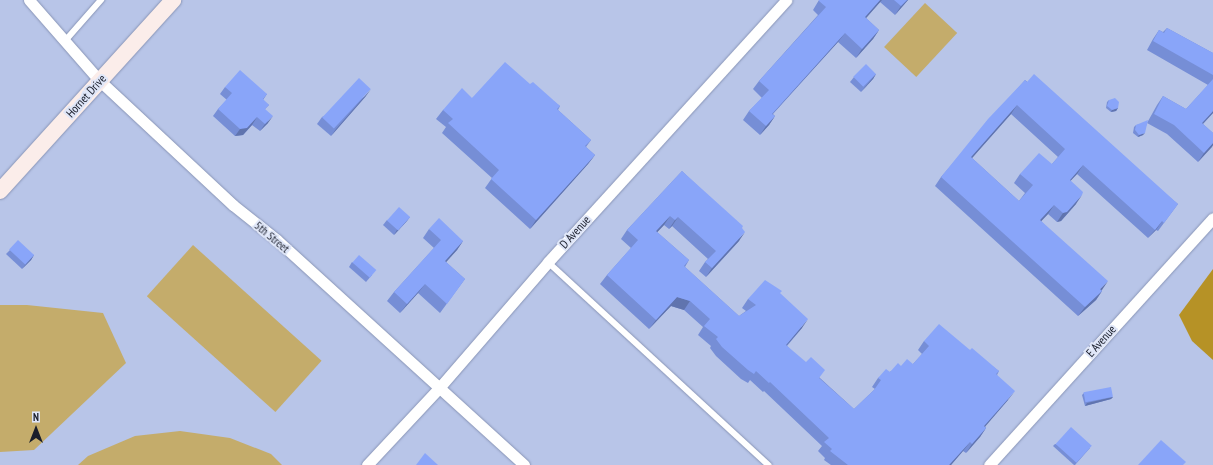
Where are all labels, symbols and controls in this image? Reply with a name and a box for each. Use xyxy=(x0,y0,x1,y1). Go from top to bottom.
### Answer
street label: Hornet Drive xyxy=(63,72,109,120)
street label: D Avenue xyxy=(557,213,593,251)
street label: 5th Street xyxy=(252,218,292,256)
street label: E Avenue xyxy=(1083,322,1119,360)
north arrow xyxy=(16,409,56,449)
text: N xyxy=(33,410,39,424)

